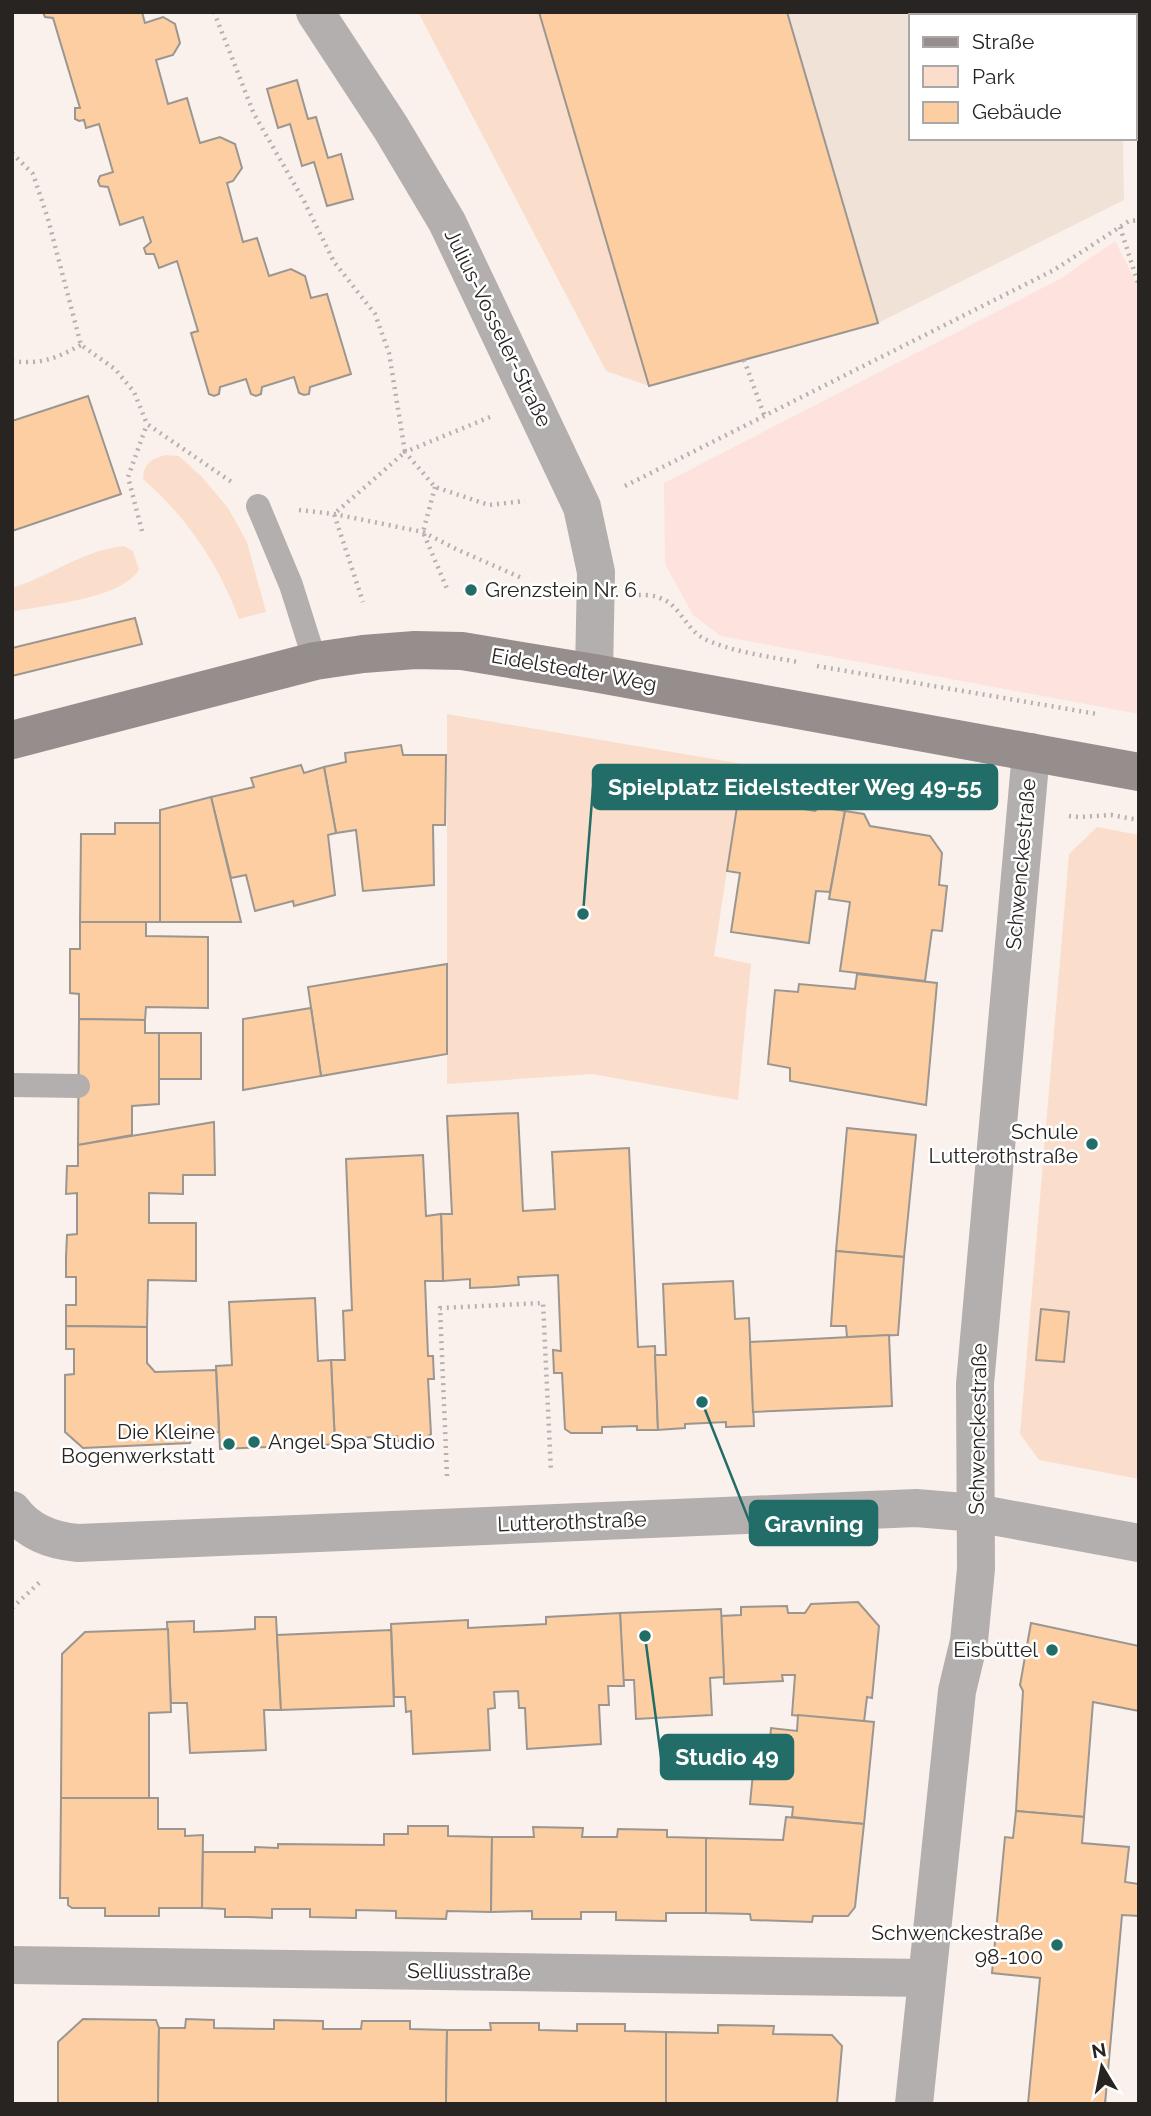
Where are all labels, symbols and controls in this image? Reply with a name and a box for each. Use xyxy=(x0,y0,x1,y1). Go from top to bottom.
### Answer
legend xyxy=(909,14,1137,140)
text: Straße xyxy=(972,29,1034,54)
text: Park xyxy=(972,64,1015,89)
text: Gebäude xyxy=(972,99,1062,124)
street label: Julius-Vosseler-Straße xyxy=(440,225,557,431)
place label: Grenzstein Nr. 6 xyxy=(485,577,637,602)
marker: Grenzstein Nr. 6 xyxy=(463,582,479,598)
street label: Eidelstedter Weg xyxy=(489,643,659,696)
callout: Spielplatz Eidelstedter Weg 49-55 xyxy=(593,765,997,809)
text: Spielplatz Eidelstedter Weg 49-55 xyxy=(608,773,982,800)
street label: Schwenckestraße xyxy=(1001,777,1040,951)
place label: Schule Lutterothstraße xyxy=(929,1119,1078,1168)
marker: Schule Lutterothstraße xyxy=(1084,1136,1100,1152)
street label: Schwenckestraße xyxy=(964,1343,991,1515)
place label: Die Kleine Bogenwerkstatt xyxy=(61,1419,215,1468)
place label: Angel Spa Studio xyxy=(268,1429,435,1454)
marker: Angel Spa Studio xyxy=(246,1434,262,1450)
marker: Die Kleine Bogenwerkstatt xyxy=(221,1436,237,1452)
callout: Gravning xyxy=(750,1501,877,1545)
street label: Lutterothstraße xyxy=(497,1506,647,1537)
text: Gravning xyxy=(764,1510,864,1537)
place label: Eisbüttel xyxy=(953,1637,1038,1662)
marker: Eisbüttel xyxy=(1044,1642,1060,1658)
callout: Studio 49 xyxy=(661,1735,793,1779)
text: Studio 49 xyxy=(675,1743,779,1770)
place label: Schwenckestraße 98-100 xyxy=(871,1920,1043,1969)
marker: Schwenckestraße 98-100 xyxy=(1049,1937,1065,1953)
street label: Selliusstraße xyxy=(407,1958,531,1985)
north arrow xyxy=(1067,2032,1137,2102)
text: N xyxy=(1090,2038,1108,2062)

